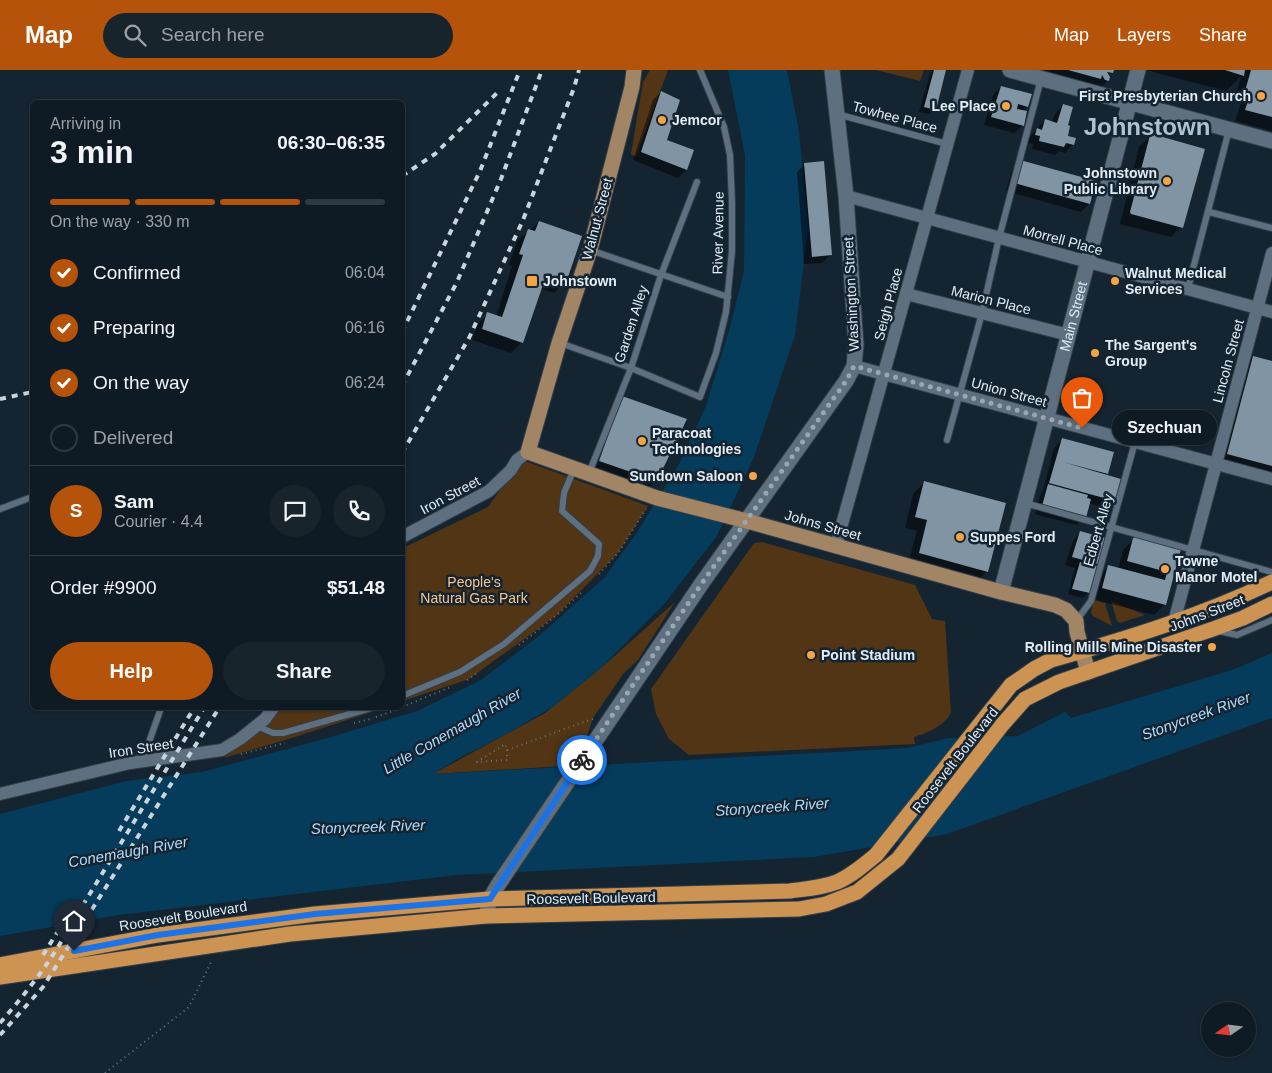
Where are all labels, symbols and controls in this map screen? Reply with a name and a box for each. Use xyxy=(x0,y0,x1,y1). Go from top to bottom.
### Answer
search box xyxy=(103,13,453,58)
text: Map xyxy=(25,21,73,48)
icon: search xyxy=(121,21,149,49)
text: Search here xyxy=(161,24,265,45)
text: Map xyxy=(1054,25,1089,45)
text: Layers xyxy=(1117,25,1171,45)
text: Share xyxy=(1199,25,1247,45)
place label: First Presbyterian Church xyxy=(1079,88,1251,104)
marker: First Presbyterian Church xyxy=(1255,90,1267,102)
street label: Towhee Place xyxy=(851,98,939,136)
place label: Lee Place xyxy=(931,98,996,114)
marker: Lee Place xyxy=(1000,100,1012,112)
place label: Jemcor xyxy=(672,112,722,128)
district label: Johnstown xyxy=(1084,113,1210,140)
marker: Jemcor xyxy=(656,114,668,126)
text: Arriving in xyxy=(50,115,121,132)
text: 06:30–06:35 xyxy=(277,132,385,153)
text: 3 min xyxy=(50,134,134,170)
place label: Johnstown Public Library xyxy=(1064,165,1157,197)
marker: Johnstown Public Library xyxy=(1161,175,1173,187)
street label: Walnut Street xyxy=(578,176,616,262)
street label: River Avenue xyxy=(709,191,727,275)
text: On the way · 330 m xyxy=(50,213,190,230)
street label: Morrell Place xyxy=(1021,222,1105,258)
street label: Washington Street xyxy=(840,236,862,352)
icon: check xyxy=(50,259,78,287)
text: Confirmed xyxy=(93,262,181,283)
text: 06:04 xyxy=(345,264,385,281)
place label: Walnut Medical Services xyxy=(1125,265,1226,297)
street label: Seigh Place xyxy=(871,266,905,342)
place label: Johnstown xyxy=(543,273,617,289)
marker: Johnstown xyxy=(525,274,539,288)
marker: Walnut Medical Services xyxy=(1109,275,1121,287)
street label: Main Street xyxy=(1057,280,1090,353)
street label: Marion Place xyxy=(949,282,1033,318)
street label: Garden Alley xyxy=(611,283,651,365)
icon: check xyxy=(50,314,78,342)
text: Preparing xyxy=(93,317,175,338)
street label: Lincoln Street xyxy=(1209,317,1247,404)
text: 06:16 xyxy=(345,319,385,336)
place label: The Sargent's Group xyxy=(1105,337,1197,369)
marker: The Sargent's Group xyxy=(1089,347,1101,359)
icon: check xyxy=(50,369,78,397)
text: On the way xyxy=(93,372,189,393)
text: 06:24 xyxy=(345,374,385,391)
street label: Union Street xyxy=(969,374,1049,410)
pin xyxy=(1061,377,1103,428)
icon: bag xyxy=(1068,384,1096,412)
callout: Szechuan xyxy=(1112,410,1217,446)
text: Szechuan xyxy=(1127,419,1202,436)
place label: Paracoat Technologies xyxy=(652,425,741,457)
text: Delivered xyxy=(93,427,173,448)
marker: Paracoat Technologies xyxy=(636,435,648,447)
place label: Sundown Saloon xyxy=(629,468,743,484)
marker: Sundown Saloon xyxy=(747,470,759,482)
street label: Iron Street xyxy=(417,473,483,517)
button: chat xyxy=(269,485,321,537)
button: phone xyxy=(333,485,385,537)
text: Sam xyxy=(114,491,154,512)
street label: Edbert Alley xyxy=(1080,492,1116,568)
text: S xyxy=(70,500,82,521)
street label: Johns Street xyxy=(783,506,863,544)
text: Courier · 4.4 xyxy=(114,513,203,530)
place label: Suppes Ford xyxy=(970,529,1056,545)
marker: Suppes Ford xyxy=(954,531,966,543)
place label: Towne Manor Motel xyxy=(1175,553,1257,585)
marker: Towne Manor Motel xyxy=(1159,563,1171,575)
park label: People's Natural Gas Park xyxy=(420,574,529,606)
text: Order #9900 xyxy=(50,577,157,598)
text: $51.48 xyxy=(327,577,385,598)
street label: Johns Street xyxy=(1167,591,1247,635)
place label: Rolling Mills Mine Disaster xyxy=(1025,639,1203,655)
marker: Rolling Mills Mine Disaster xyxy=(1206,641,1218,653)
button: Help xyxy=(50,642,213,700)
button: Share xyxy=(223,642,385,700)
place label: Point Stadium xyxy=(821,647,915,663)
marker: Point Stadium xyxy=(805,649,817,661)
water label: Little Conemaugh River xyxy=(380,684,525,777)
water label: Stonycreek River xyxy=(1139,688,1253,743)
street label: Roosevelt Boulevard xyxy=(909,704,1001,816)
street label: Iron Street xyxy=(107,735,175,761)
courier xyxy=(557,735,607,785)
icon: bike xyxy=(568,746,596,774)
water label: Stonycreek River xyxy=(714,794,831,819)
water label: Stonycreek River xyxy=(311,816,426,837)
water label: Conemaugh River xyxy=(67,832,190,870)
street label: Roosevelt Boulevard xyxy=(526,889,656,907)
street label: Roosevelt Boulevard xyxy=(118,898,248,934)
pin xyxy=(53,900,95,951)
icon: home xyxy=(60,907,88,935)
north arrow xyxy=(1201,1002,1256,1058)
map controls xyxy=(1201,1002,1256,1057)

